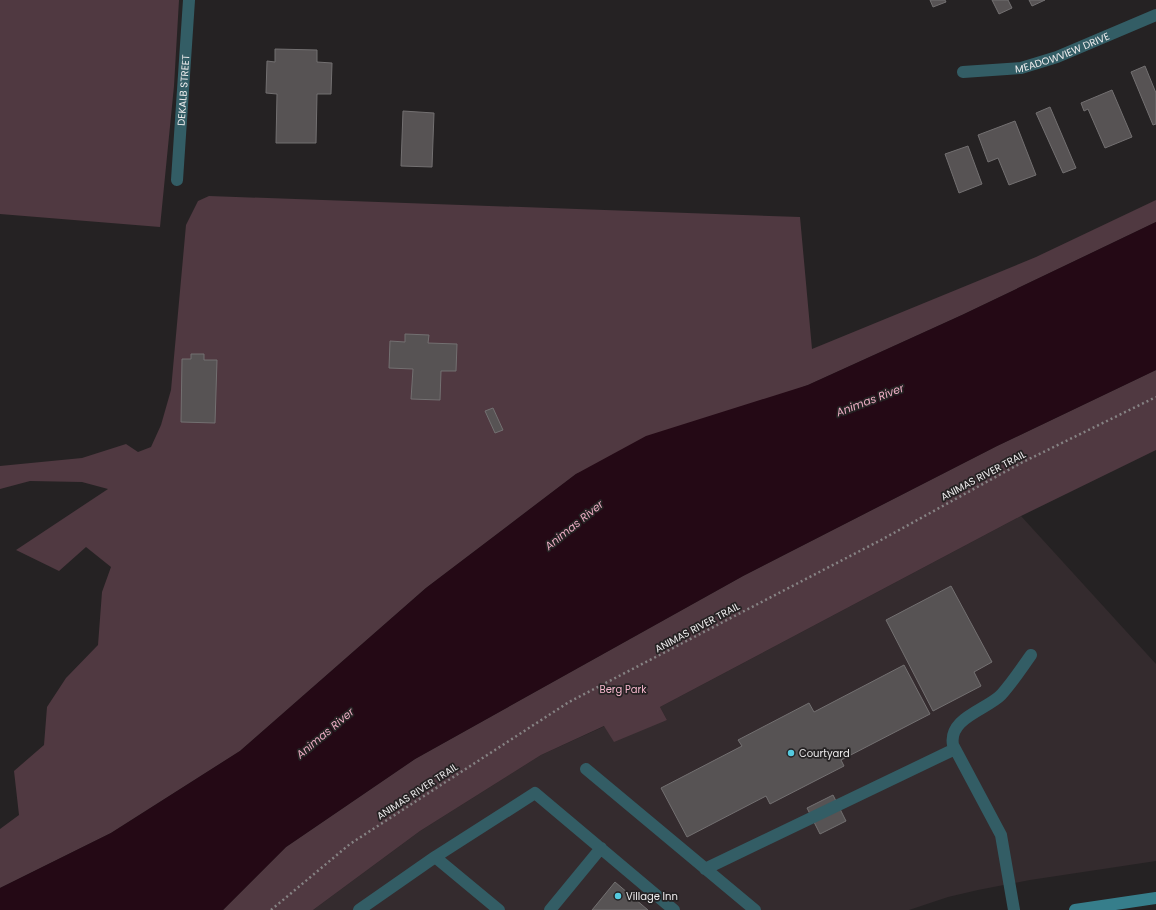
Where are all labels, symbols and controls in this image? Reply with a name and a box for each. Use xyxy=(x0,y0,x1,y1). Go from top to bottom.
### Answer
street label: MEADOWVIEW DRIVE xyxy=(1015,29,1112,76)
street label: DEKALB STREET xyxy=(174,54,193,126)
water label: Animas River xyxy=(833,379,907,421)
street label: ANIMAS RIVER TRAIL xyxy=(938,446,1029,504)
water label: Animas River xyxy=(540,496,607,554)
street label: ANIMAS RIVER TRAIL xyxy=(652,598,743,656)
park label: Berg Park xyxy=(600,682,647,697)
water label: Animas River xyxy=(292,703,358,763)
place label: Courtyard xyxy=(799,746,850,761)
marker: Courtyard xyxy=(786,748,796,758)
street label: ANIMAS RIVER TRAIL xyxy=(374,759,461,823)
place label: Village Inn xyxy=(626,889,678,904)
marker: Village Inn xyxy=(613,891,623,901)

